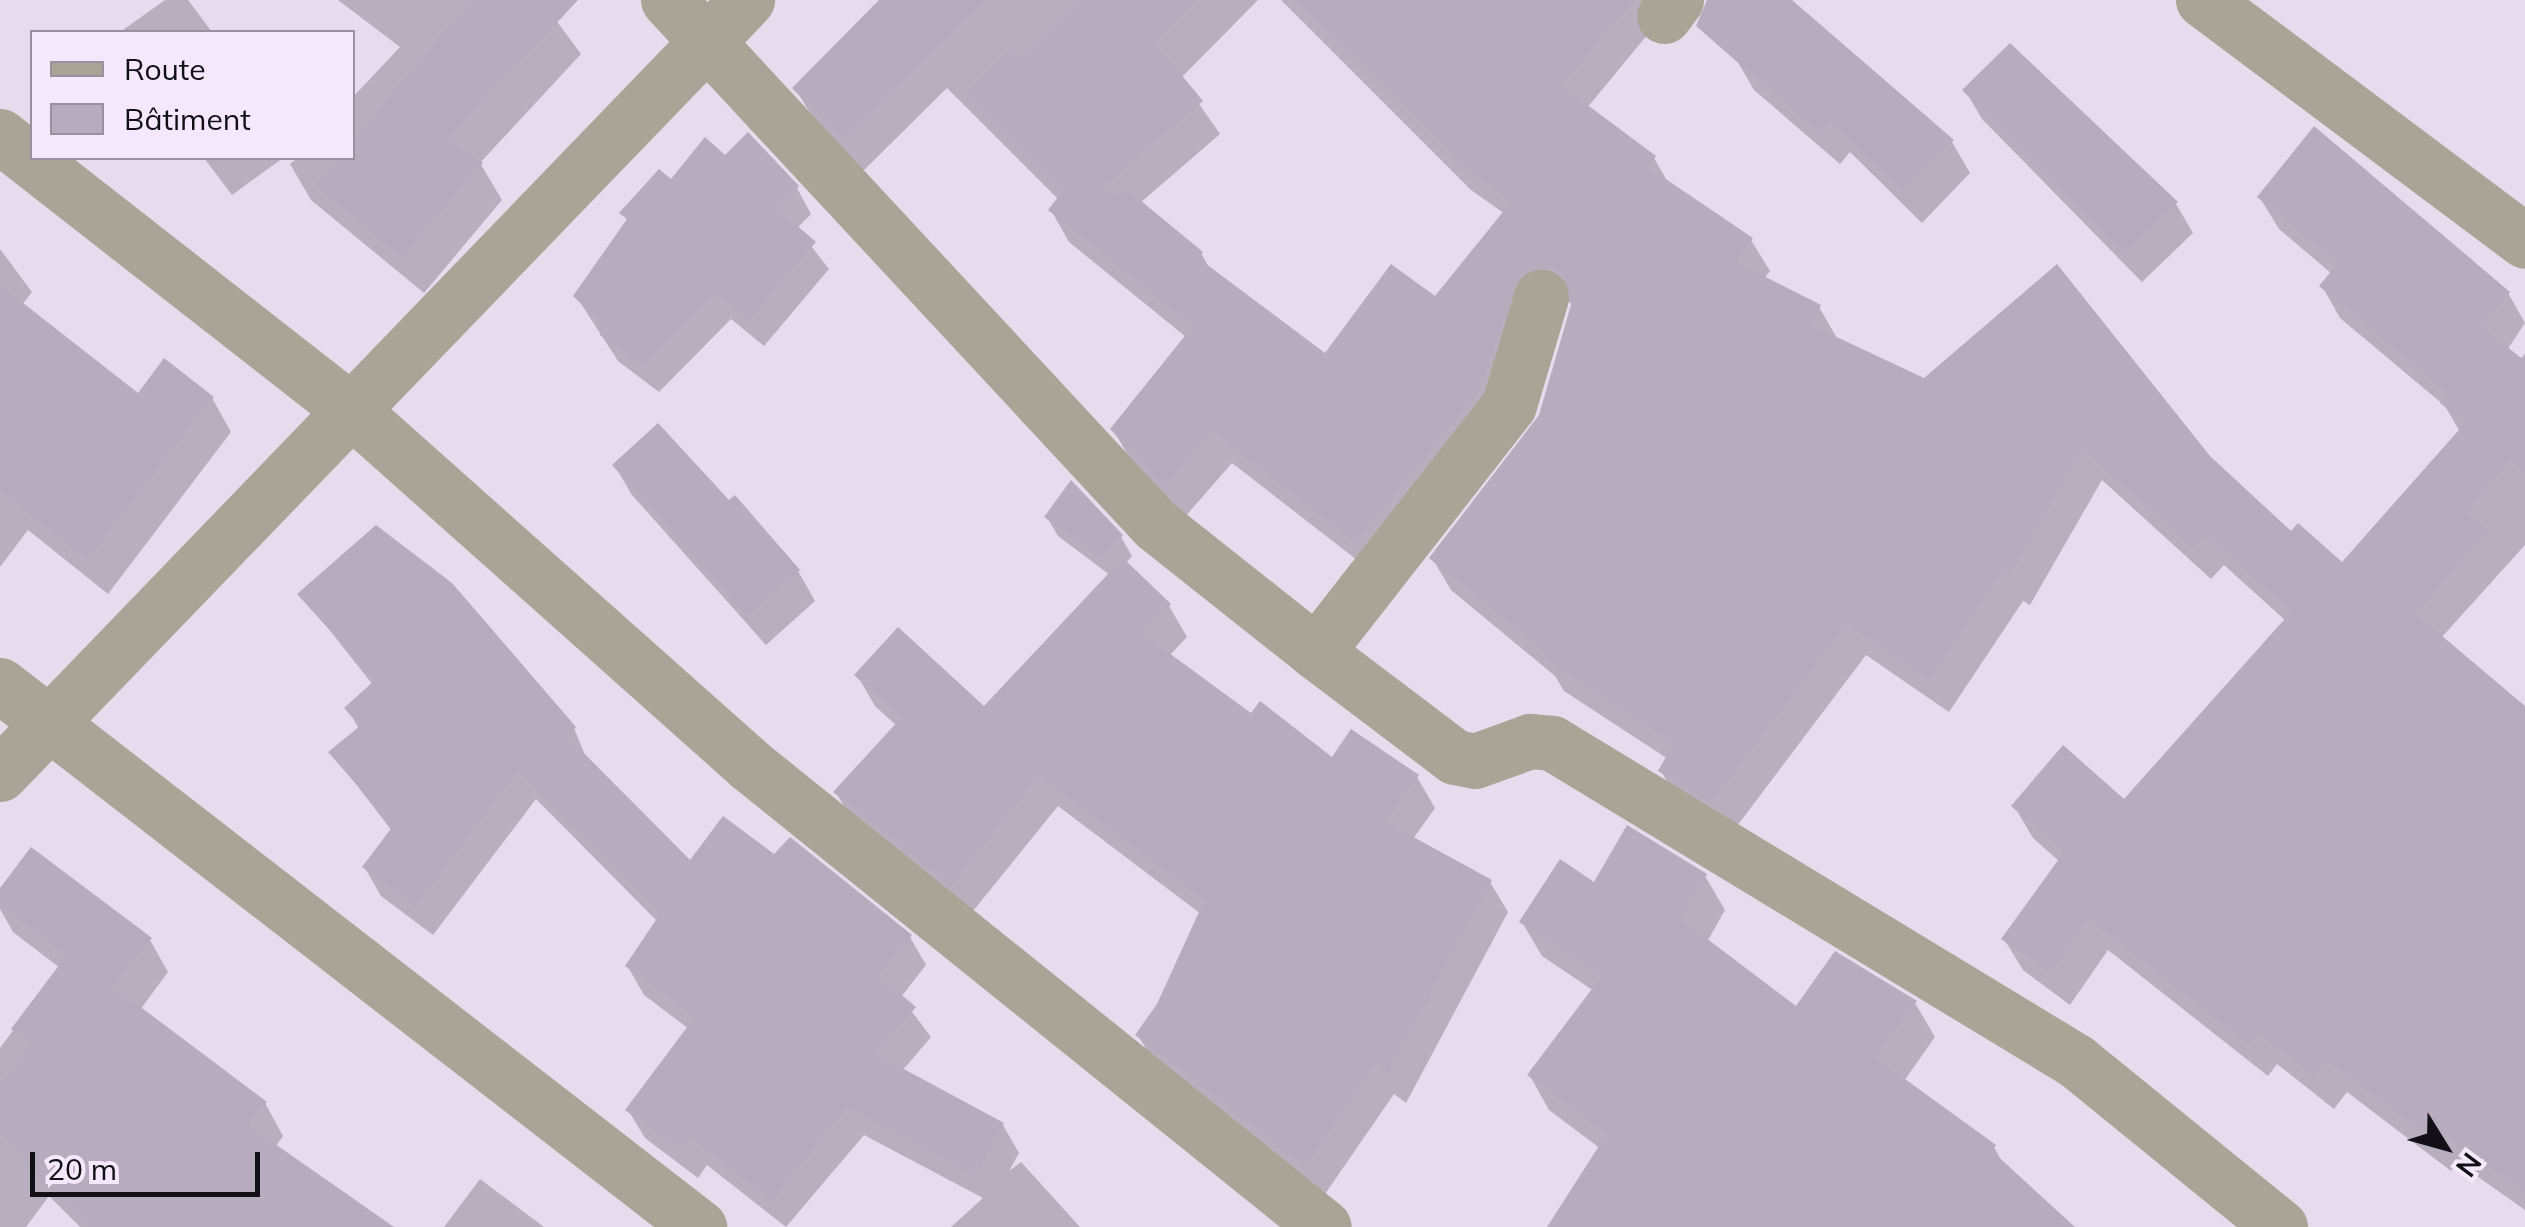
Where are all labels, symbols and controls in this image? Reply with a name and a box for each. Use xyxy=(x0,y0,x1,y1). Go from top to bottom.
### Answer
legend xyxy=(30,30,355,160)
text: Route xyxy=(124,50,206,88)
text: Bâtiment xyxy=(124,100,251,138)
north arrow xyxy=(2395,1097,2495,1197)
scale bar xyxy=(35,1132,265,1194)
text: N xyxy=(2449,1146,2490,1184)
text: 20 m xyxy=(47,1150,117,1188)

